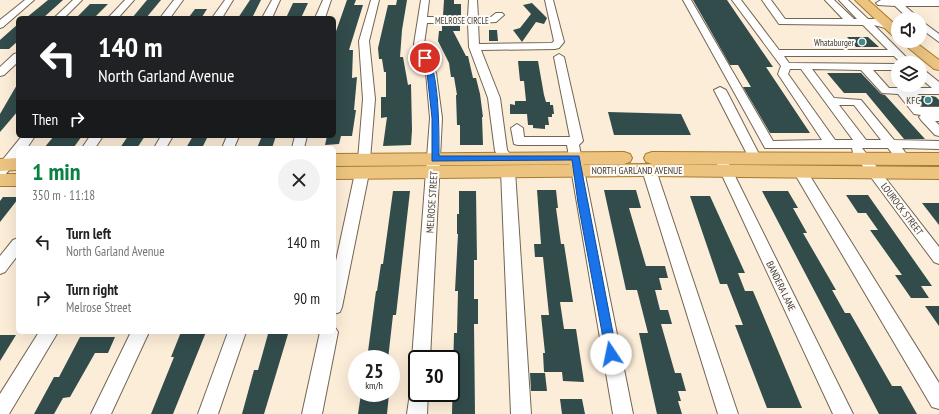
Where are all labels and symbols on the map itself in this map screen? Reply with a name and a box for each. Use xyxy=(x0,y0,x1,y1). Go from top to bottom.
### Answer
street label: MELROSE CIRCLE xyxy=(435,15,489,26)
place label: Whataburger xyxy=(814,37,855,48)
marker: Whataburger xyxy=(857,37,867,47)
pin xyxy=(408,41,442,75)
place label: KFC xyxy=(906,94,920,107)
marker: KFC xyxy=(923,95,933,105)
street label: NORTH GARLAND AVENUE xyxy=(591,164,683,177)
street label: MELROSE STREET xyxy=(423,170,441,233)
street label: LOUROCK STREET xyxy=(878,180,926,238)
street label: BANDERA LANE xyxy=(763,259,799,313)
position arrow xyxy=(590,333,632,375)
speed limit sign: 30 xyxy=(408,350,460,402)

